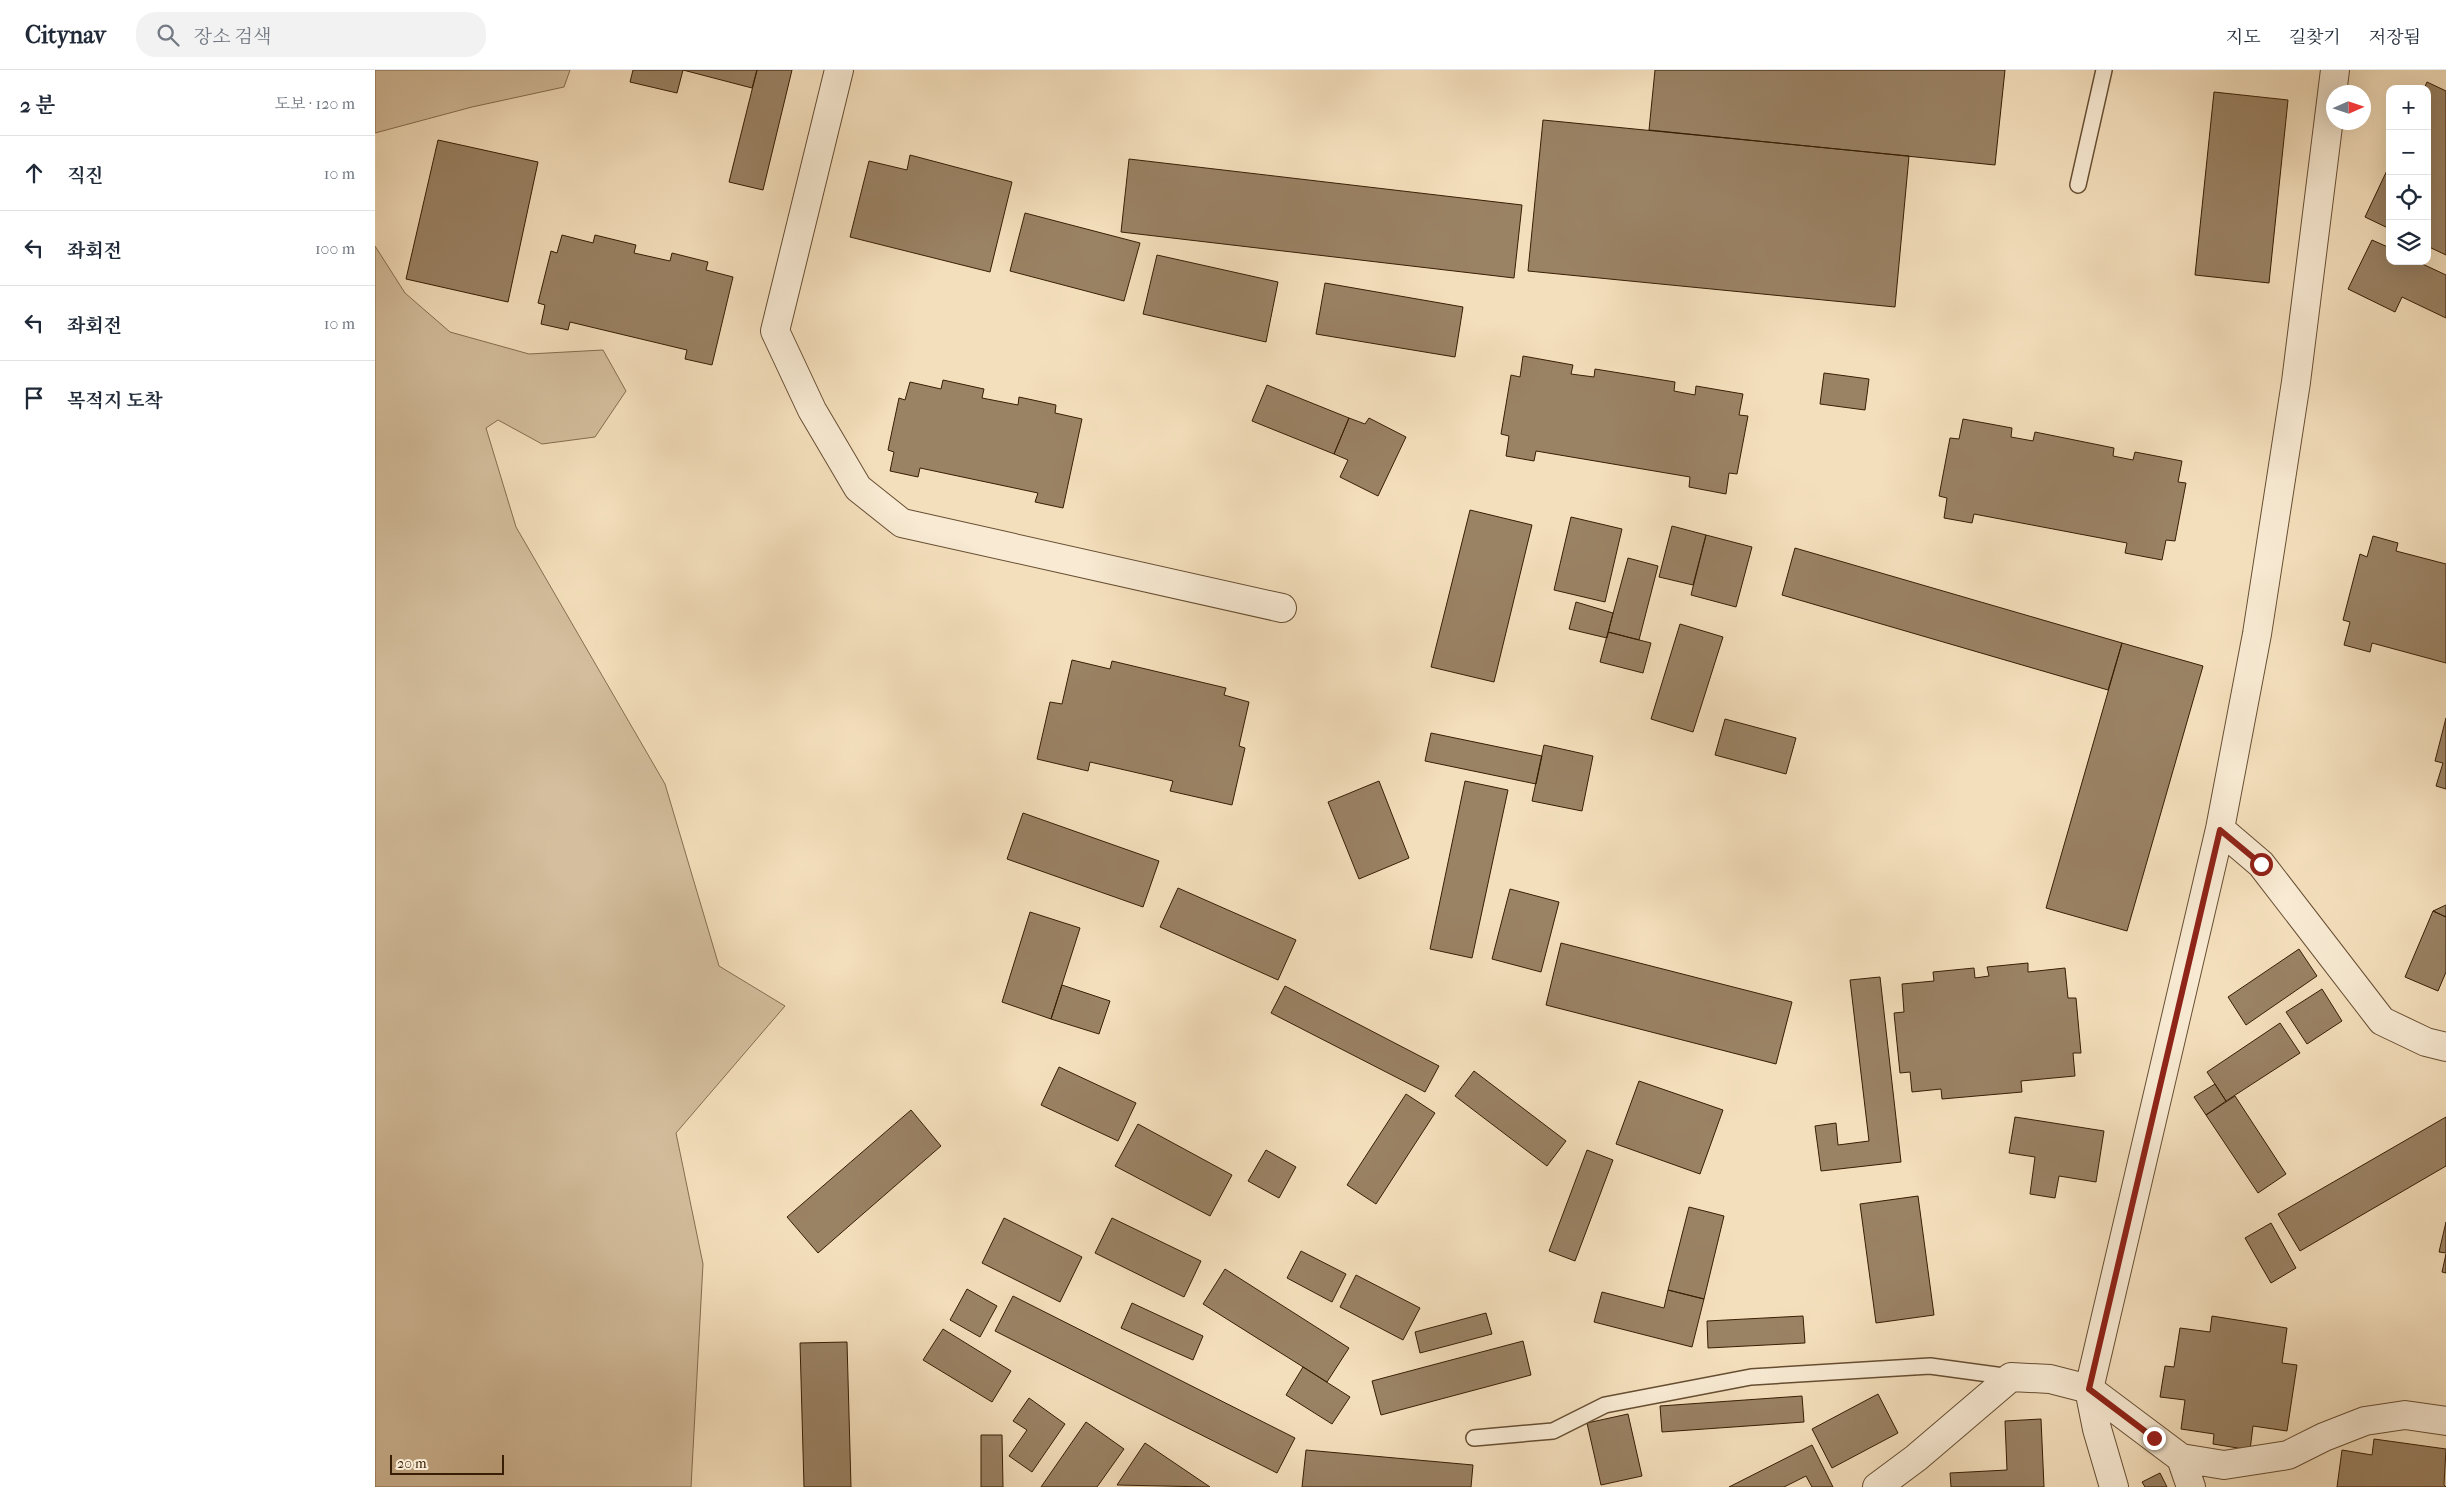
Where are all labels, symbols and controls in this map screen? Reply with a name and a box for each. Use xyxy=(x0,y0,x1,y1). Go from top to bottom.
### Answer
search box xyxy=(136,12,486,57)
text: Citynav xyxy=(25,21,106,49)
icon: search xyxy=(154,21,182,49)
text: 장소 검색 xyxy=(194,26,271,48)
text: 지도 xyxy=(2226,27,2261,48)
text: 길찾기 xyxy=(2289,27,2341,48)
text: 저장됨 xyxy=(2369,27,2421,48)
north arrow xyxy=(2326,85,2371,130)
map controls xyxy=(2386,85,2431,265)
button: + xyxy=(2386,85,2431,130)
text: 2 분 xyxy=(20,93,56,117)
text: 도보 · 120 m xyxy=(274,94,355,113)
button: − xyxy=(2386,130,2431,175)
icon: ahead xyxy=(20,159,48,187)
text: 10 m xyxy=(324,164,355,183)
text: 직진 xyxy=(67,165,104,187)
button: locate xyxy=(2386,175,2431,220)
button: layers xyxy=(2386,220,2431,265)
icon: left xyxy=(20,234,48,262)
text: 100 m xyxy=(315,239,355,258)
text: 좌회전 xyxy=(67,240,122,262)
icon: left xyxy=(20,309,48,337)
text: 10 m xyxy=(324,314,355,333)
text: 좌회전 xyxy=(67,315,122,337)
icon: arrive xyxy=(20,384,48,412)
text: 목적지 도착 xyxy=(67,390,163,412)
route start xyxy=(2250,853,2273,876)
route end xyxy=(2143,1427,2166,1450)
scale bar xyxy=(390,1452,504,1475)
text: 20 m xyxy=(397,1455,427,1472)

